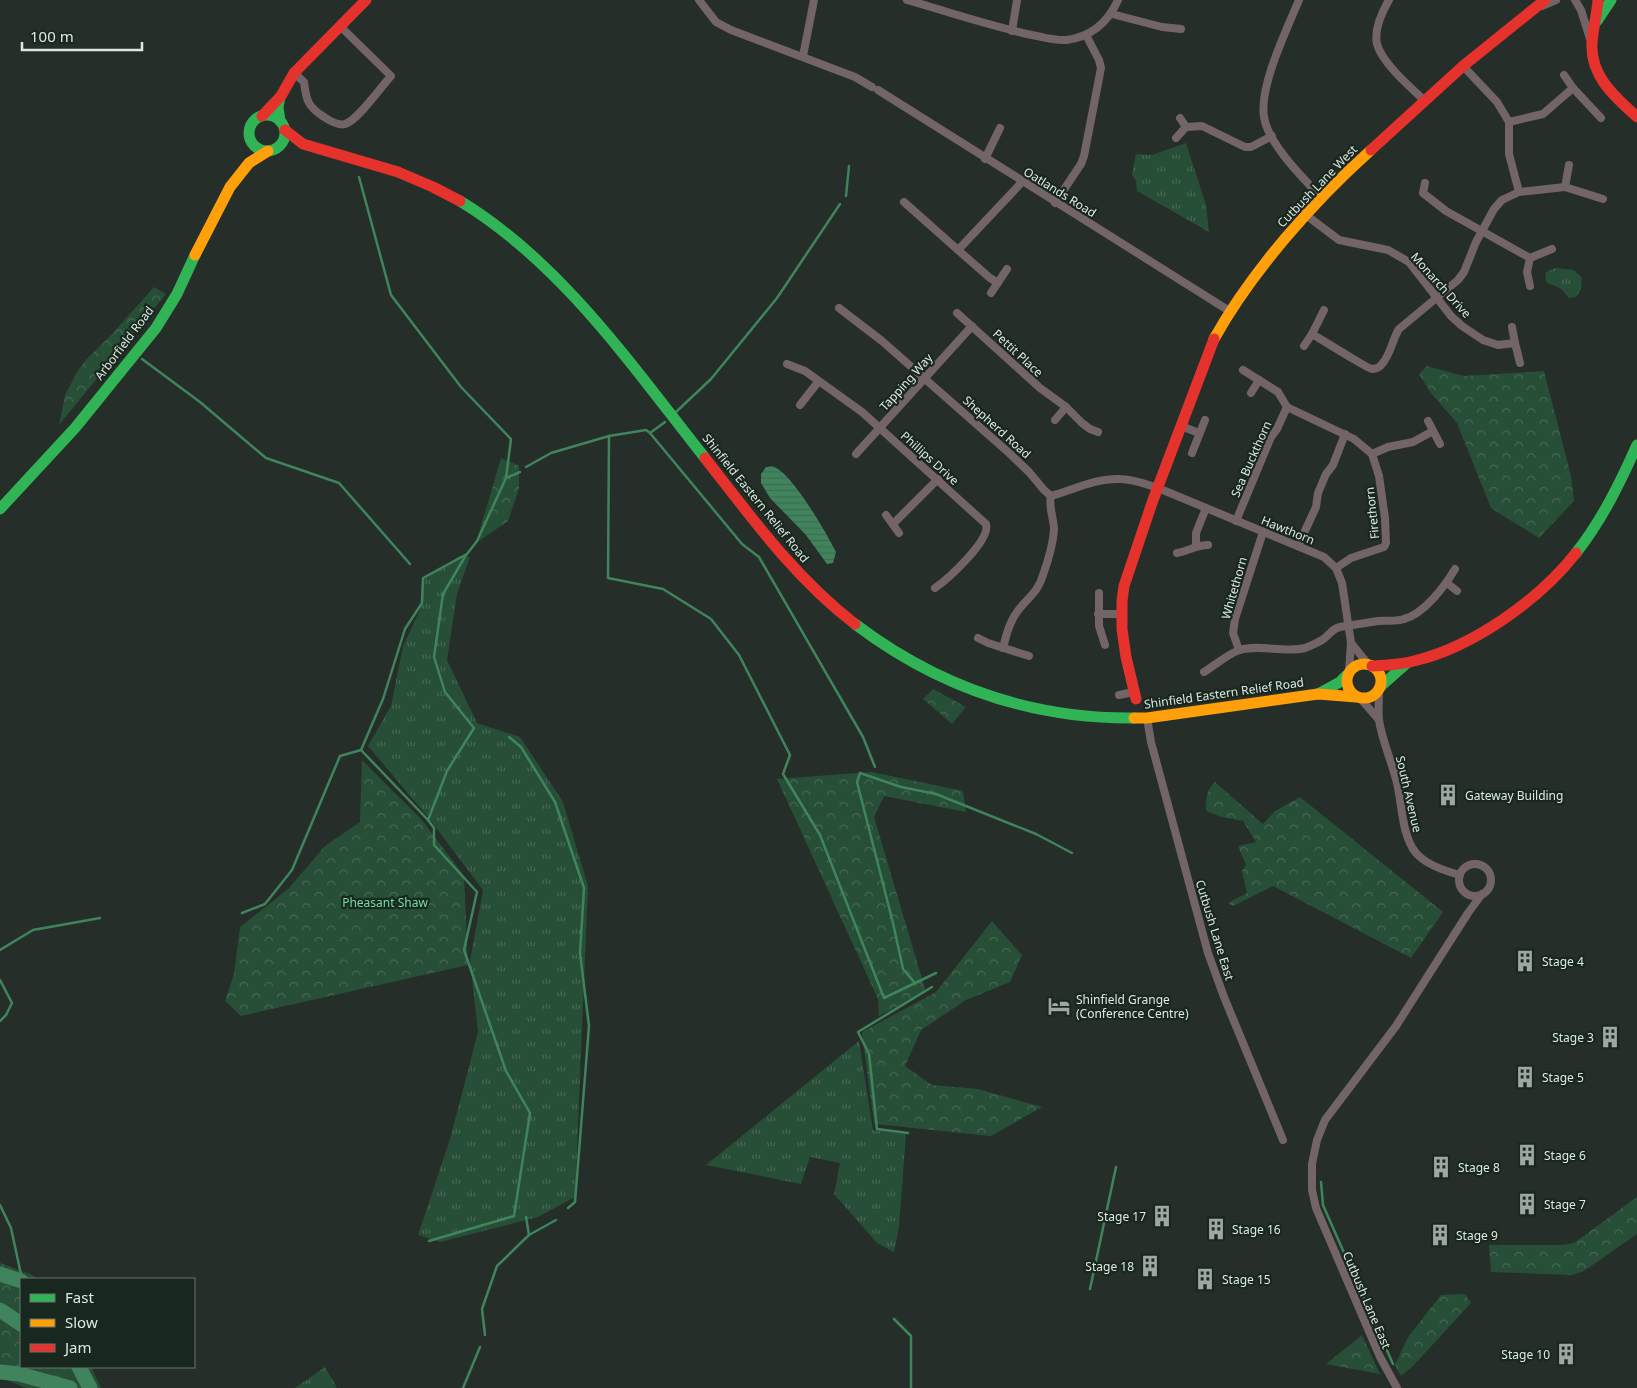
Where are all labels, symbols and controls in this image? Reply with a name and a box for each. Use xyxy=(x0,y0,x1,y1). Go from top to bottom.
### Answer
scale bar xyxy=(22,20,142,52)
text: 100 m xyxy=(30,26,74,46)
street label: Cutbush Lane West xyxy=(1273,141,1361,231)
street label: Oatlands Road xyxy=(1020,163,1100,221)
street label: Monarch Drive xyxy=(1407,248,1475,322)
street label: Arborfield Road xyxy=(91,302,157,384)
street label: Pettit Place xyxy=(989,325,1047,381)
street label: Tapping Way xyxy=(876,349,937,414)
street label: Shepherd Road xyxy=(959,392,1035,462)
street label: Sea Buckthorn xyxy=(1227,418,1275,500)
street label: Phillips Drive xyxy=(897,427,963,489)
street label: Shinfield Eastern Relief Road xyxy=(699,430,813,566)
street label: Firethorn xyxy=(1361,486,1383,540)
street label: Hawthorn xyxy=(1259,512,1317,548)
street label: Whitethorn xyxy=(1217,555,1251,621)
street label: Shinfield Eastern Relief Road xyxy=(1143,673,1305,713)
street label: South Avenue xyxy=(1392,754,1426,834)
building icon: Gateway Building xyxy=(1435,782,1461,808)
place label: Gateway Building xyxy=(1465,787,1563,804)
street label: Cutbush Lane East xyxy=(1192,878,1239,983)
park label: Pheasant Shaw xyxy=(342,894,428,911)
building icon: Stage 4 xyxy=(1512,948,1538,974)
place label: Stage 4 xyxy=(1542,953,1584,970)
place label: Shinfield Grange (Conference Centre) xyxy=(1076,991,1189,1022)
hotel icon: Shinfield Grange (Conference Centre) xyxy=(1046,993,1072,1019)
building icon: Stage 3 xyxy=(1597,1024,1623,1050)
place label: Stage 3 xyxy=(1552,1029,1594,1046)
building icon: Stage 5 xyxy=(1512,1064,1538,1090)
place label: Stage 5 xyxy=(1542,1069,1584,1086)
building icon: Stage 6 xyxy=(1514,1142,1540,1168)
place label: Stage 6 xyxy=(1544,1147,1586,1164)
building icon: Stage 8 xyxy=(1428,1154,1454,1180)
place label: Stage 8 xyxy=(1458,1159,1500,1176)
building icon: Stage 7 xyxy=(1514,1191,1540,1217)
place label: Stage 7 xyxy=(1544,1196,1586,1213)
building icon: Stage 17 xyxy=(1149,1203,1175,1229)
place label: Stage 17 xyxy=(1097,1208,1146,1225)
building icon: Stage 16 xyxy=(1203,1216,1229,1242)
place label: Stage 16 xyxy=(1232,1221,1281,1238)
building icon: Stage 9 xyxy=(1427,1222,1453,1248)
place label: Stage 9 xyxy=(1456,1227,1498,1244)
street label: Cutbush Lane East xyxy=(1339,1249,1395,1352)
building icon: Stage 18 xyxy=(1137,1253,1163,1279)
place label: Stage 18 xyxy=(1085,1258,1134,1275)
building icon: Stage 15 xyxy=(1192,1266,1218,1292)
place label: Stage 15 xyxy=(1222,1271,1271,1288)
legend xyxy=(20,1278,195,1368)
text: Fast xyxy=(65,1287,94,1307)
text: Slow xyxy=(65,1312,98,1332)
text: Jam xyxy=(63,1337,92,1357)
building icon: Stage 10 xyxy=(1553,1341,1579,1367)
place label: Stage 10 xyxy=(1501,1346,1550,1363)

